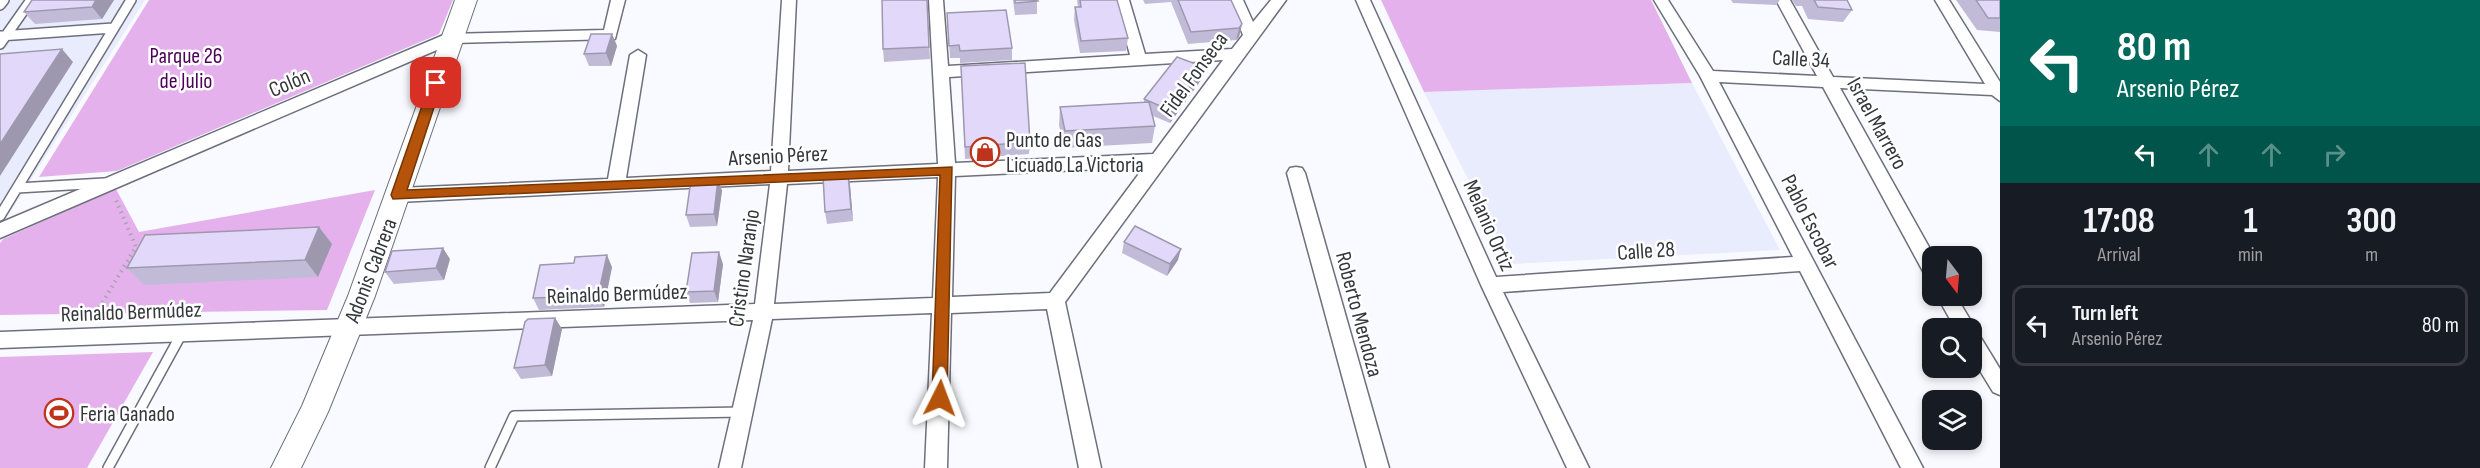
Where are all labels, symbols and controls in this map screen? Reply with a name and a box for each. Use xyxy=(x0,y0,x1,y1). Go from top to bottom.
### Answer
text: 80 m xyxy=(2117,22,2191,73)
icon: left xyxy=(2018,24,2096,102)
street label: Fidel Fonseca xyxy=(1154,27,1234,123)
park label: Parque 26 de Julio xyxy=(150,43,222,95)
street label: Calle 34 xyxy=(1771,45,1830,74)
pin xyxy=(410,57,461,108)
street label: Colón xyxy=(265,63,314,104)
icon: arrive xyxy=(419,66,452,99)
street label: Israel Marrero xyxy=(1840,73,1913,174)
text: Arsenio Pérez xyxy=(2117,73,2239,105)
place label: Punto de Gas Licuado La Victoria xyxy=(1006,127,1144,179)
shop icon: Punto de Gas Licuado La Victoria xyxy=(969,136,1001,168)
icon: left xyxy=(2129,138,2162,171)
icon: ahead xyxy=(2192,138,2225,171)
icon: ahead xyxy=(2255,138,2288,171)
icon: right xyxy=(2318,138,2351,171)
street label: Arsenio Pérez xyxy=(727,140,829,173)
street label: Pablo Escobar xyxy=(1774,170,1845,273)
street label: Melanio Ortiz xyxy=(1457,176,1521,275)
text: 17:08 xyxy=(2083,200,2155,243)
text: 1 xyxy=(2244,200,2258,243)
text: 300 xyxy=(2346,200,2397,243)
street label: Cristino Naranjo xyxy=(723,208,766,329)
street label: Adonis Cabrera xyxy=(339,215,404,327)
street label: Calle 28 xyxy=(1616,236,1676,267)
text: Arrival xyxy=(2098,243,2141,267)
text: min xyxy=(2238,243,2263,267)
text: m xyxy=(2365,243,2378,267)
north arrow xyxy=(1922,246,1982,306)
map controls xyxy=(1922,246,1982,450)
street label: Roberto Mendoza xyxy=(1329,249,1388,380)
street label: Reinaldo Bermúdez xyxy=(546,279,688,310)
street label: Reinaldo Bermúdez xyxy=(60,297,202,328)
text: Turn left xyxy=(2072,300,2138,327)
icon: left xyxy=(2021,309,2054,342)
text: 80 m xyxy=(2422,312,2459,339)
button: search xyxy=(1922,318,1982,378)
text: Arsenio Pérez xyxy=(2072,327,2162,351)
position arrow xyxy=(908,366,972,430)
button: layers xyxy=(1922,390,1982,450)
sports icon: Feria Ganado xyxy=(43,397,75,429)
place label: Feria Ganado xyxy=(80,401,175,428)

